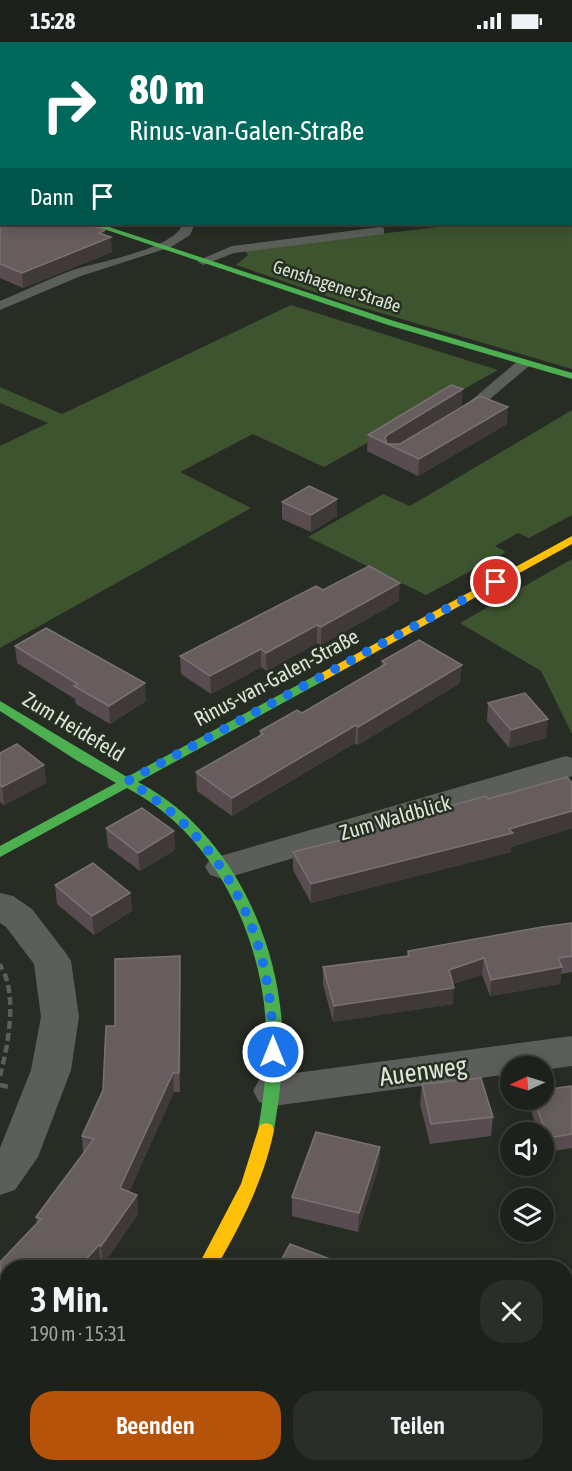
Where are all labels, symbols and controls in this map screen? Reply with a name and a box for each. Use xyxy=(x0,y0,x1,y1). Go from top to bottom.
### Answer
text: 15:28 xyxy=(30,8,75,34)
text: 80 m xyxy=(129,65,204,113)
icon: right xyxy=(30,66,108,144)
text: Rinus-van-Galen-Straße xyxy=(129,115,364,146)
icon: arrive xyxy=(86,180,119,213)
text: Dann xyxy=(30,184,74,210)
street label: Genshagener Straße xyxy=(271,255,403,317)
pin xyxy=(470,556,521,607)
icon: arrive xyxy=(479,565,512,598)
street label: Rinus-van-Galen-Straße xyxy=(190,623,362,731)
street label: Zum Heidefeld xyxy=(19,686,129,766)
street label: Zum Waldblick xyxy=(337,790,453,844)
position arrow xyxy=(241,1020,305,1084)
street label: Auenweg xyxy=(377,1050,469,1092)
north arrow xyxy=(500,1056,554,1110)
map controls xyxy=(500,1056,554,1242)
button: sound xyxy=(500,1122,554,1176)
button: layers xyxy=(500,1188,554,1242)
text: 3 Min. xyxy=(30,1278,108,1320)
button: close xyxy=(480,1280,543,1343)
text: 190 m · 15:31 xyxy=(30,1322,126,1345)
button: Beenden xyxy=(30,1391,281,1460)
button: Teilen xyxy=(293,1391,543,1460)

